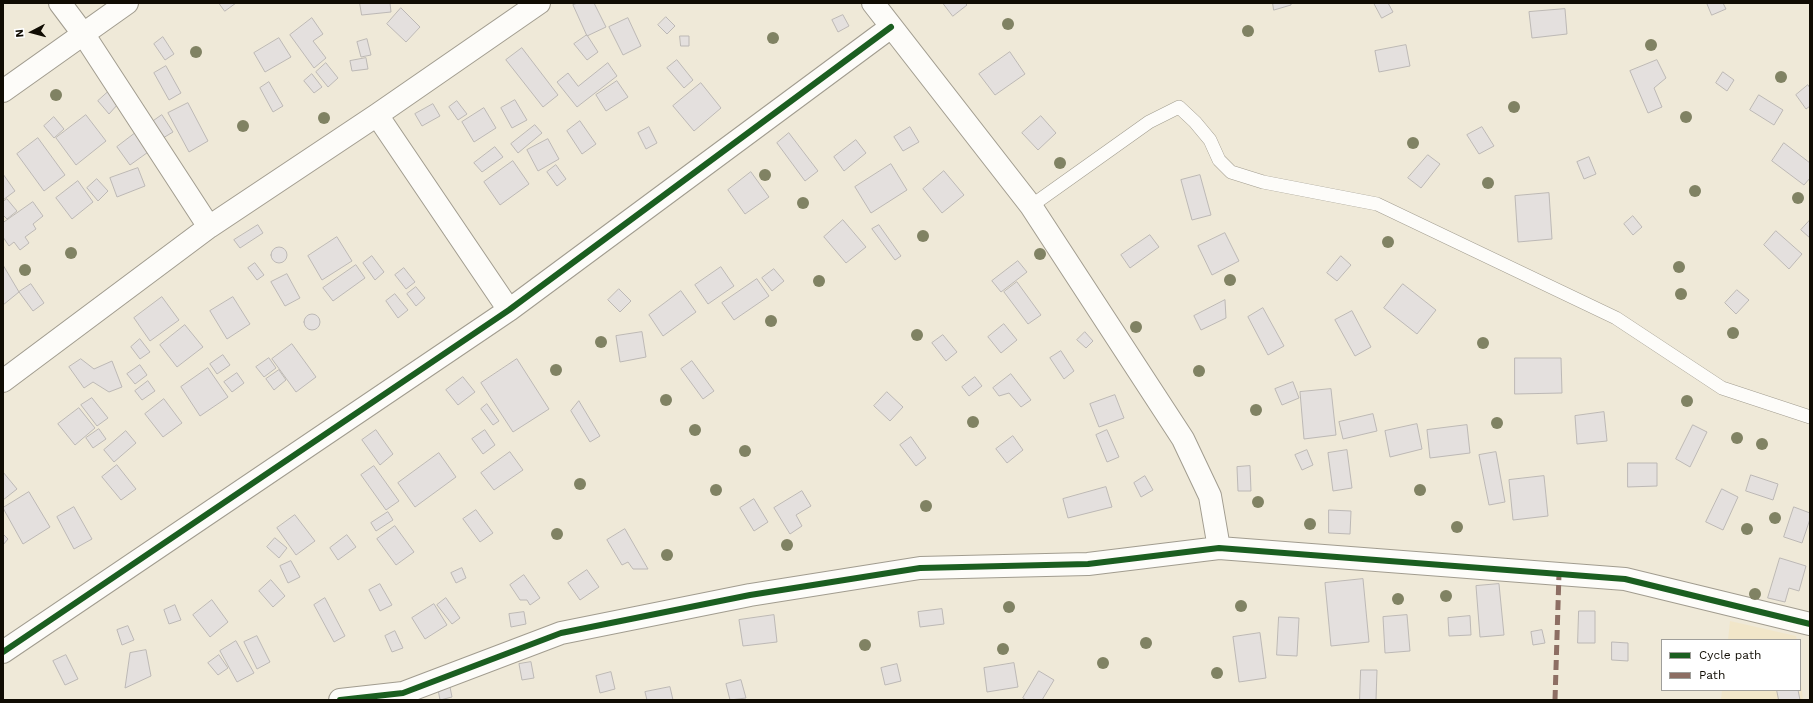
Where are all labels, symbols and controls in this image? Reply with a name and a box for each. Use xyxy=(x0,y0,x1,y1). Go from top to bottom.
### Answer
north arrow xyxy=(12,12,52,52)
text: N xyxy=(13,29,26,38)
legend xyxy=(1661,639,1801,691)
text: Cycle path xyxy=(1699,648,1761,662)
text: Path xyxy=(1699,668,1725,682)

